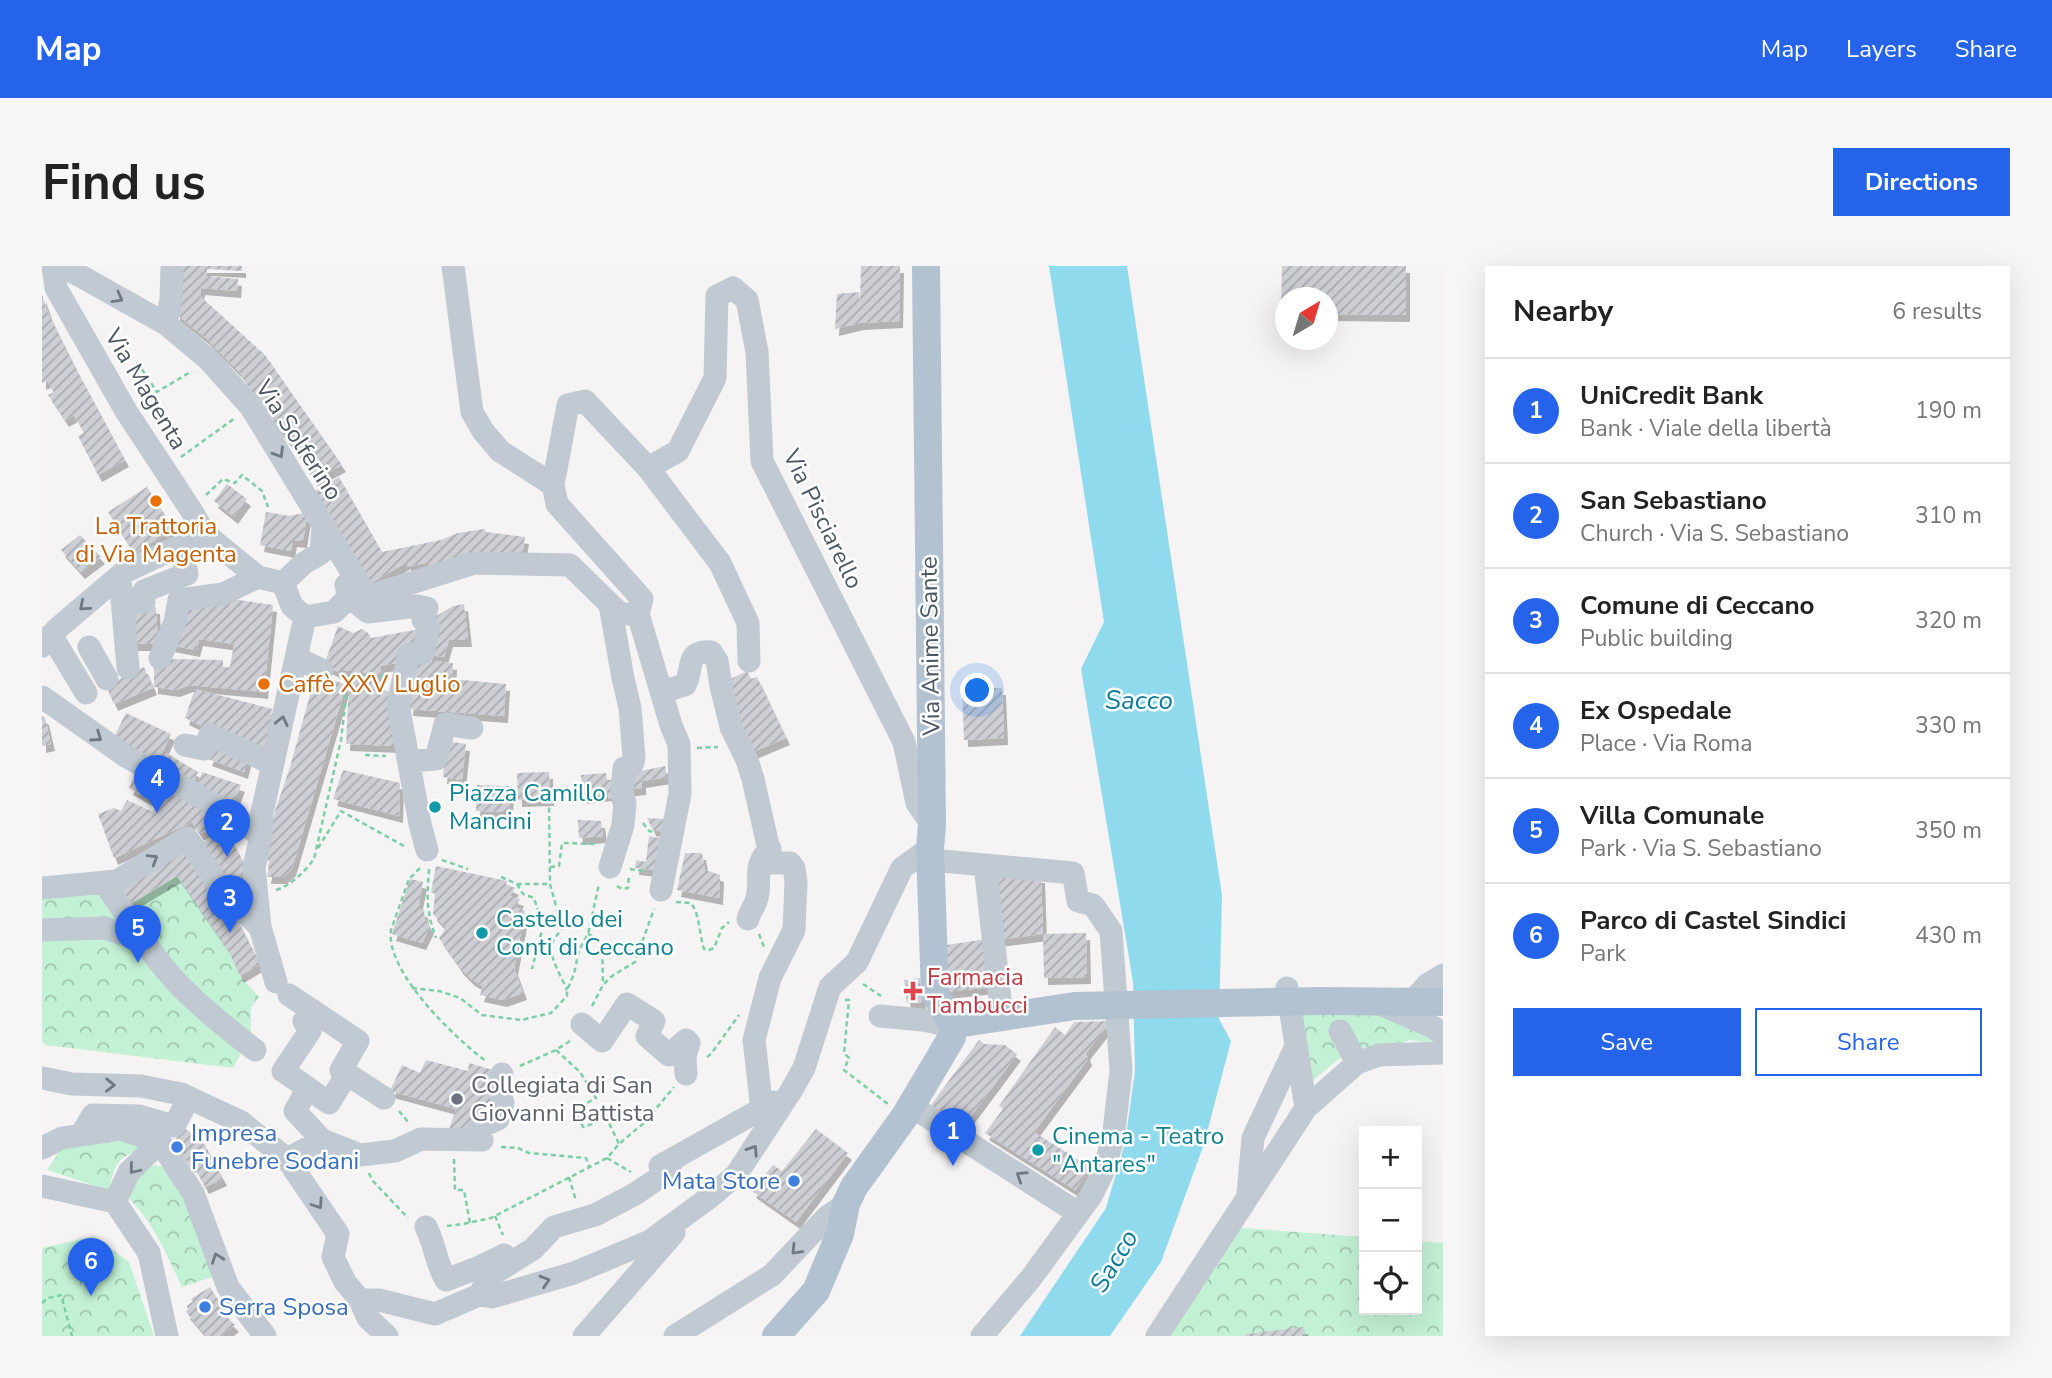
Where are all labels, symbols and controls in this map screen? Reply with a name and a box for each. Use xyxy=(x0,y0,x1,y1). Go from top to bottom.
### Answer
text: Map xyxy=(35,27,102,72)
text: Map xyxy=(1761,33,1808,65)
text: Layers xyxy=(1846,33,1917,65)
text: Share xyxy=(1955,33,2017,65)
button: Directions xyxy=(1833,148,2010,216)
text: Find us xyxy=(42,149,206,216)
north arrow xyxy=(1275,287,1338,350)
one-way arrow xyxy=(111,290,124,303)
text: Nearby xyxy=(1513,291,1613,332)
text: 6 results xyxy=(1892,296,1982,327)
street label: Via Magenta xyxy=(97,322,195,455)
street label: Via Solferino xyxy=(248,373,350,506)
text: UniCredit Bank xyxy=(1580,378,1763,413)
text: 1 xyxy=(1529,395,1543,426)
text: 190 m xyxy=(1915,395,1982,426)
text: Bank · Viale della libertà xyxy=(1580,413,1832,444)
street label: Via Pisciarello xyxy=(775,443,871,594)
one-way arrow xyxy=(271,446,284,459)
text: San Sebastiano xyxy=(1580,483,1767,518)
marker: La Trattoria di Via Magenta xyxy=(148,493,164,509)
text: 2 xyxy=(1529,500,1543,531)
text: 310 m xyxy=(1915,500,1982,531)
place label: La Trattoria di Via Magenta xyxy=(75,510,237,570)
text: Church · Via S. Sebastiano xyxy=(1580,518,1849,549)
street label: Via Anime Sante xyxy=(912,556,948,737)
text: Comune di Ceccano xyxy=(1580,588,1815,623)
one-way arrow xyxy=(79,598,92,610)
text: 3 xyxy=(1529,605,1543,636)
text: 320 m xyxy=(1915,605,1982,636)
text: Public building xyxy=(1580,623,1733,654)
place label: Caffè XXV Luglio xyxy=(278,668,461,700)
your location xyxy=(960,673,994,707)
marker: Caffè XXV Luglio xyxy=(256,676,272,692)
water label: Sacco xyxy=(1105,683,1173,718)
text: Ex Ospedale xyxy=(1580,693,1732,728)
text: 4 xyxy=(1529,710,1543,741)
text: 330 m xyxy=(1915,710,1982,741)
one-way arrow xyxy=(274,715,289,727)
text: Place · Via Roma xyxy=(1580,728,1752,759)
one-way arrow xyxy=(89,729,102,741)
pin: 4 xyxy=(134,755,180,813)
place label: Piazza Camillo Mancini xyxy=(449,777,606,837)
text: Villa Comunale xyxy=(1580,798,1764,833)
pin: 2 xyxy=(204,799,250,857)
marker: Piazza Camillo Mancini xyxy=(427,799,443,815)
text: 5 xyxy=(1529,815,1543,846)
text: 350 m xyxy=(1915,815,1982,846)
text: Park · Via S. Sebastiano xyxy=(1580,833,1822,864)
one-way arrow xyxy=(145,854,158,867)
pin: 3 xyxy=(207,875,253,933)
place label: Castello dei Conti di Ceccano xyxy=(496,903,674,963)
text: Parco di Castel Sindici xyxy=(1580,903,1846,938)
pin: 5 xyxy=(115,905,161,963)
text: 6 xyxy=(1529,920,1543,951)
text: 430 m xyxy=(1915,920,1982,951)
marker: Castello dei Conti di Ceccano xyxy=(474,925,490,941)
text: Park xyxy=(1580,938,1626,969)
place label: Farmacia Tambucci xyxy=(927,961,1028,1021)
marker: Farmacia Tambucci xyxy=(905,983,921,999)
button: Save xyxy=(1513,1008,1741,1076)
button: Share xyxy=(1755,1008,1982,1076)
place label: Collegiata di San Giovanni Battista xyxy=(471,1069,655,1129)
one-way arrow xyxy=(105,1077,115,1093)
marker: Collegiata di San Giovanni Battista xyxy=(449,1091,465,1107)
pin: 1 xyxy=(930,1108,976,1166)
place label: Impresa Funebre Sodani xyxy=(191,1117,359,1177)
place label: Cinema - Teatro "Antares" xyxy=(1052,1120,1224,1180)
map controls xyxy=(1359,1126,1422,1315)
button: + xyxy=(1359,1126,1422,1189)
marker: Impresa Funebre Sodani xyxy=(169,1139,185,1155)
marker: Cinema - Teatro "Antares" xyxy=(1030,1142,1046,1158)
one-way arrow xyxy=(745,1144,758,1157)
one-way arrow xyxy=(129,1161,142,1174)
place label: Mata Store xyxy=(662,1165,780,1197)
one-way arrow xyxy=(1016,1172,1029,1185)
marker: Mata Store xyxy=(786,1173,802,1189)
button: − xyxy=(1359,1189,1422,1252)
one-way arrow xyxy=(310,1196,323,1209)
water label: Sacco xyxy=(1082,1223,1146,1299)
pin: 6 xyxy=(68,1238,114,1296)
one-way arrow xyxy=(791,1242,804,1255)
one-way arrow xyxy=(211,1252,225,1264)
button: locate xyxy=(1359,1252,1422,1315)
one-way arrow xyxy=(538,1275,550,1290)
place label: Serra Sposa xyxy=(219,1291,349,1323)
marker: Serra Sposa xyxy=(197,1299,213,1315)

